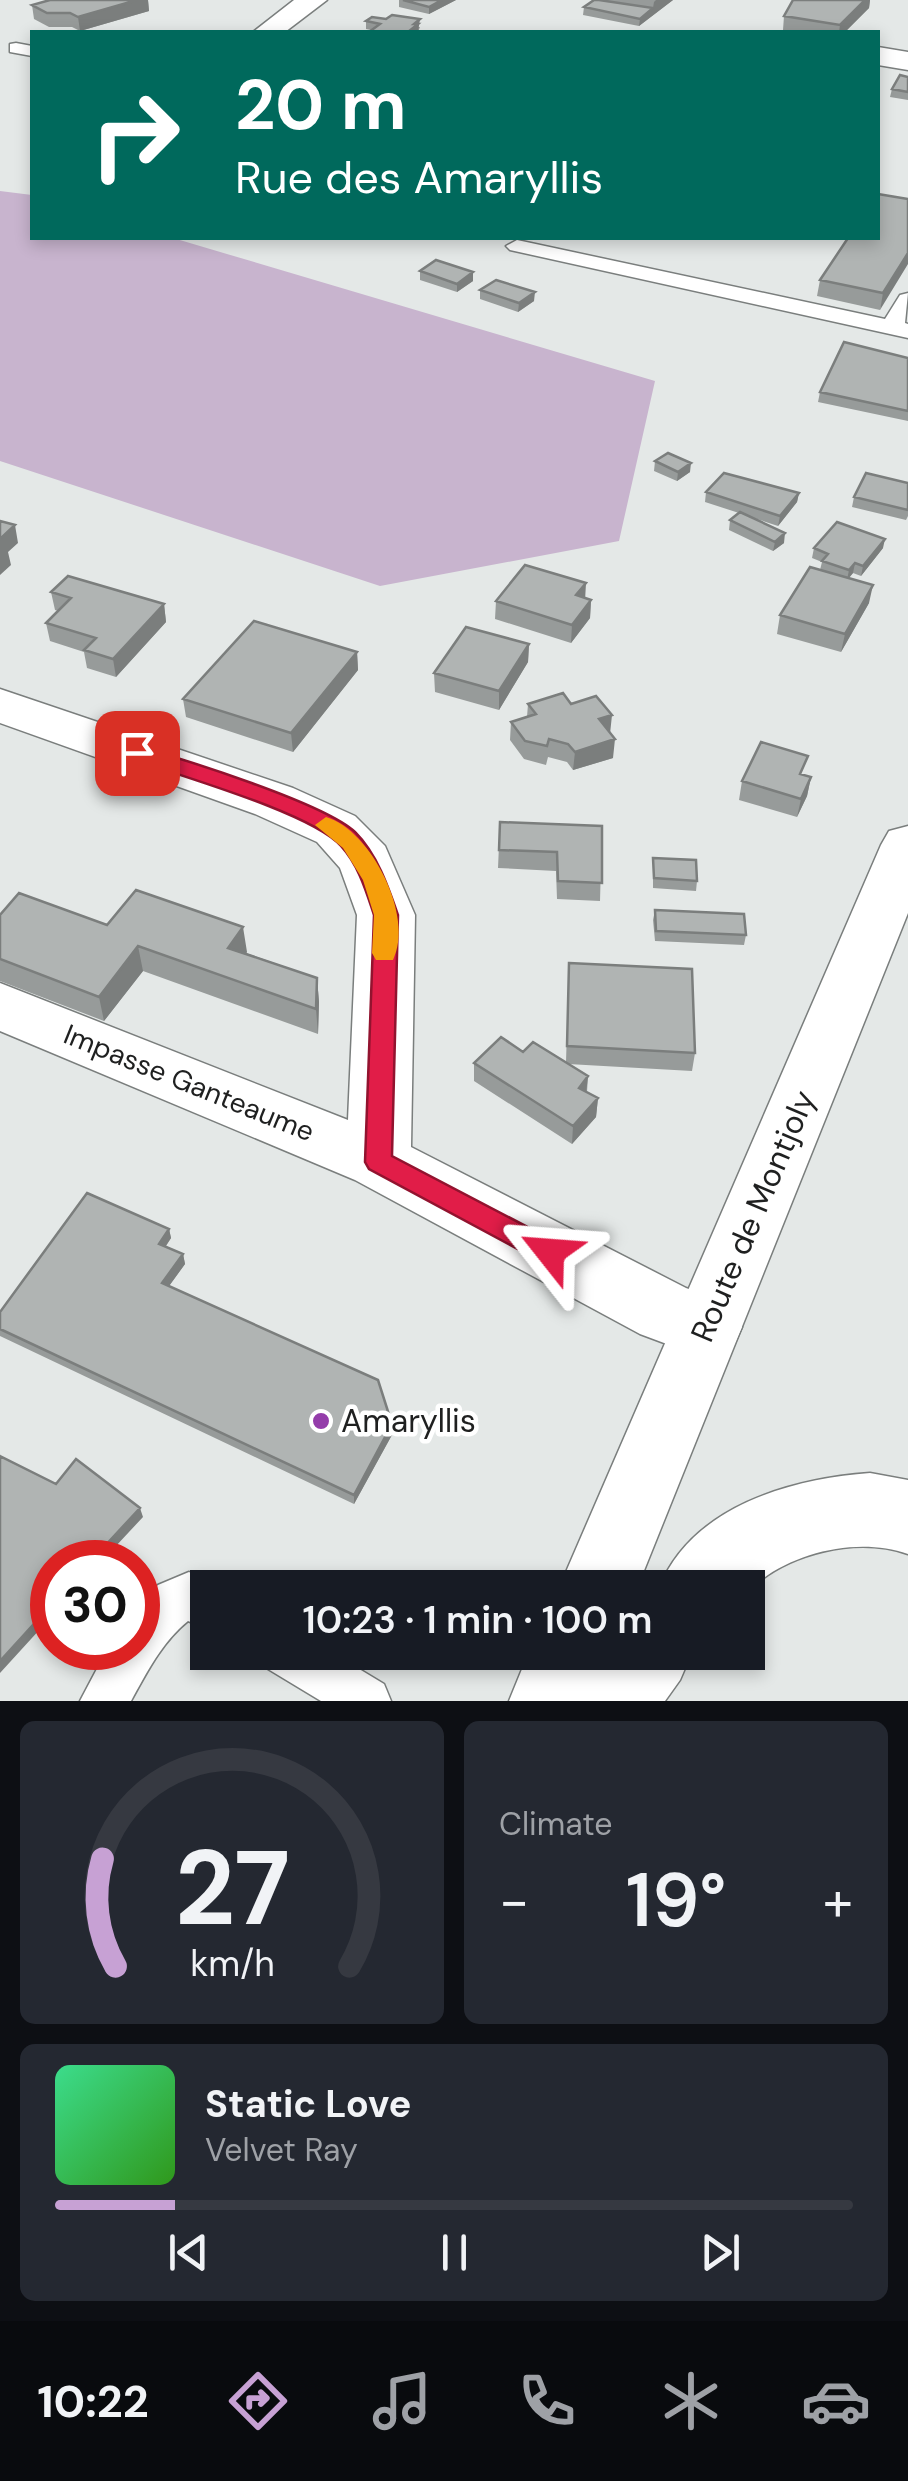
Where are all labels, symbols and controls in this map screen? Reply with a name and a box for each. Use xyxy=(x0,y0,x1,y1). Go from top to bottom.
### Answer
text: 20 m xyxy=(235,60,407,151)
icon: right xyxy=(70,70,200,200)
text: Rue des Amaryllis xyxy=(235,148,603,207)
pin xyxy=(95,711,180,796)
icon: arrive xyxy=(110,726,165,781)
street label: Impasse Ganteaume xyxy=(58,1016,320,1150)
street label: Route de Montjoly xyxy=(681,1084,825,1348)
position arrow xyxy=(498,1200,602,1304)
place label: Amaryllis xyxy=(341,1400,476,1442)
marker: Amaryllis xyxy=(310,1410,332,1432)
speed limit sign: 30 xyxy=(30,1540,160,1670)
text: 10:23 · 1 min · 100 m xyxy=(303,1595,652,1645)
text: Climate xyxy=(499,1803,613,1845)
text: 27 xyxy=(174,1821,290,1956)
text: 19° xyxy=(626,1852,726,1949)
text: − xyxy=(499,1865,529,1937)
text: + xyxy=(823,1865,853,1937)
text: km/h xyxy=(190,1941,274,1987)
text: Static Love xyxy=(205,2079,411,2129)
text: Velvet Ray xyxy=(205,2129,358,2171)
icon: previous xyxy=(161,2225,216,2280)
icon: pause xyxy=(427,2225,482,2280)
icon: next xyxy=(693,2225,748,2280)
icon: directions xyxy=(223,2366,293,2436)
icon: music xyxy=(367,2366,437,2436)
icon: phone xyxy=(512,2366,582,2436)
icon: climate xyxy=(656,2366,726,2436)
icon: car xyxy=(801,2366,871,2436)
text: 10:22 xyxy=(37,2372,149,2431)

